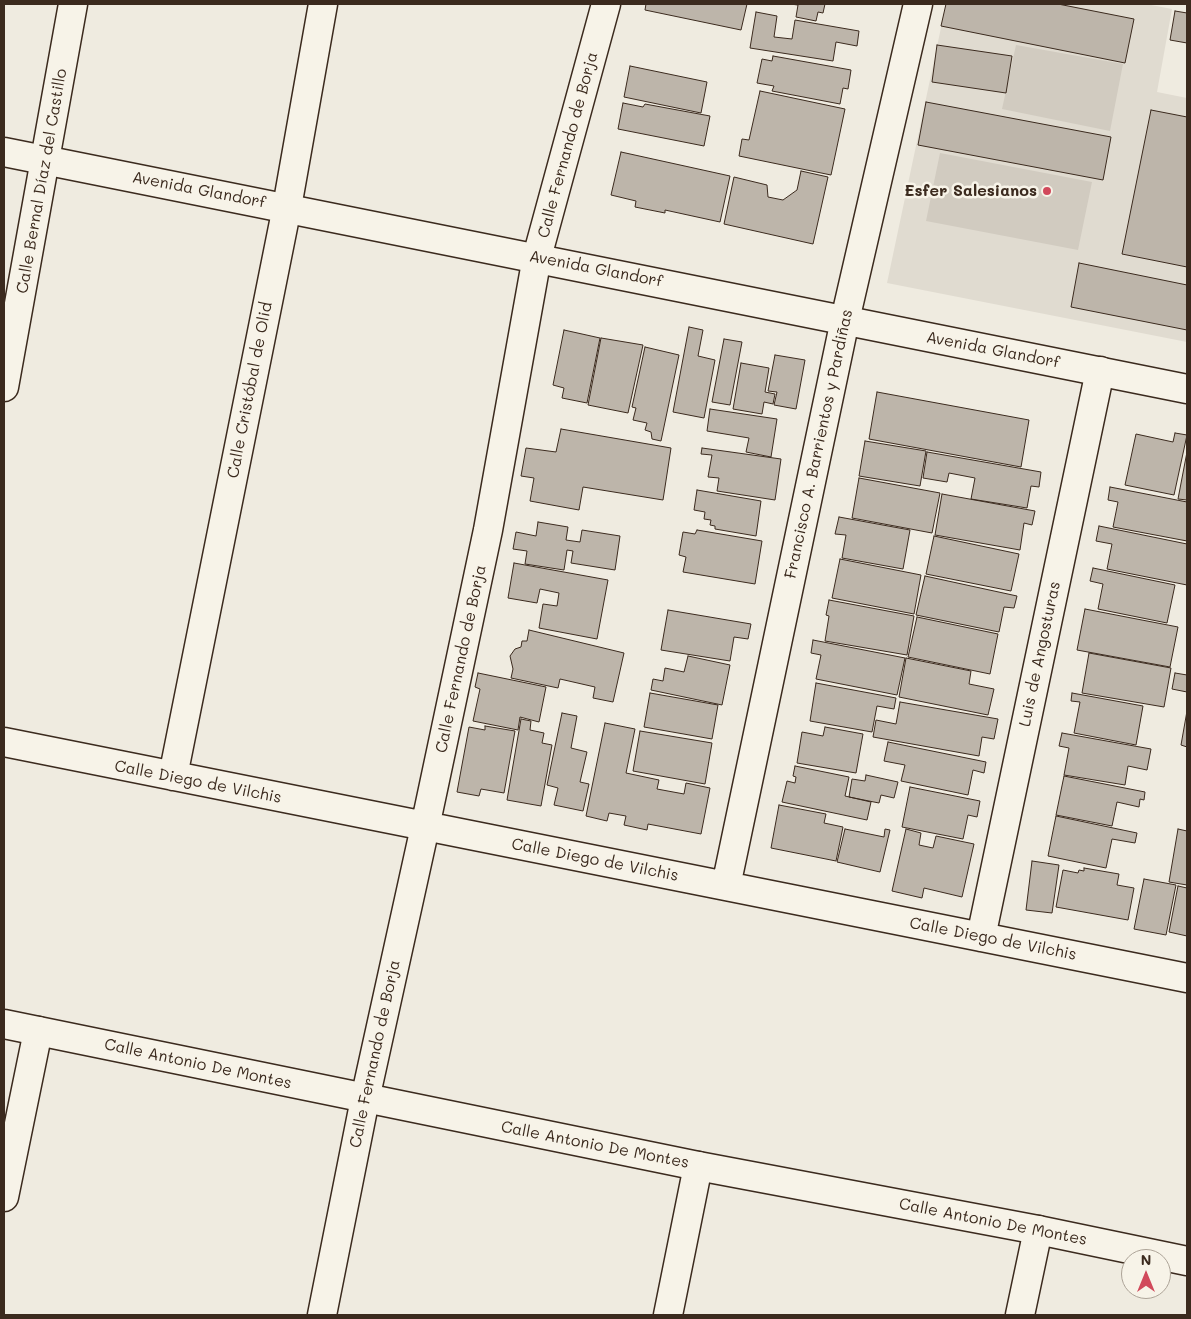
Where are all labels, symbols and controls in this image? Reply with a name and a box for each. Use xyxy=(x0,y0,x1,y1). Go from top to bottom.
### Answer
street label: Calle Fernando de Borja xyxy=(534,50,602,240)
street label: Calle Bernal Díaz del Castillo xyxy=(13,67,71,295)
street label: Avenida Glandorf xyxy=(131,168,267,212)
place label: Esfer Salesianos xyxy=(904,181,1037,201)
marker: Esfer Salesianos xyxy=(1041,185,1053,197)
street label: Avenida Glandorf xyxy=(528,247,664,291)
street label: Calle Cristóbal de Olid xyxy=(223,300,277,480)
street label: Francisco A. Barrientos y Pardiñas xyxy=(781,308,857,580)
street label: Avenida Glandorf xyxy=(925,328,1061,372)
street label: Calle Fernando de Borja xyxy=(432,563,490,755)
street label: Luis de Angosturas xyxy=(1015,580,1065,728)
street label: Calle Diego de Vilchis xyxy=(113,756,283,808)
street label: Calle Diego de Vilchis xyxy=(510,834,680,886)
street label: Calle Diego de Vilchis xyxy=(908,913,1078,965)
street label: Calle Fernando de Borja xyxy=(346,958,404,1150)
street label: Calle Antonio De Montes xyxy=(103,1035,293,1093)
street label: Calle Antonio De Montes xyxy=(499,1117,691,1173)
street label: Calle Antonio De Montes xyxy=(897,1194,1089,1250)
north arrow xyxy=(1121,1249,1171,1299)
text: N xyxy=(1141,1250,1151,1269)

